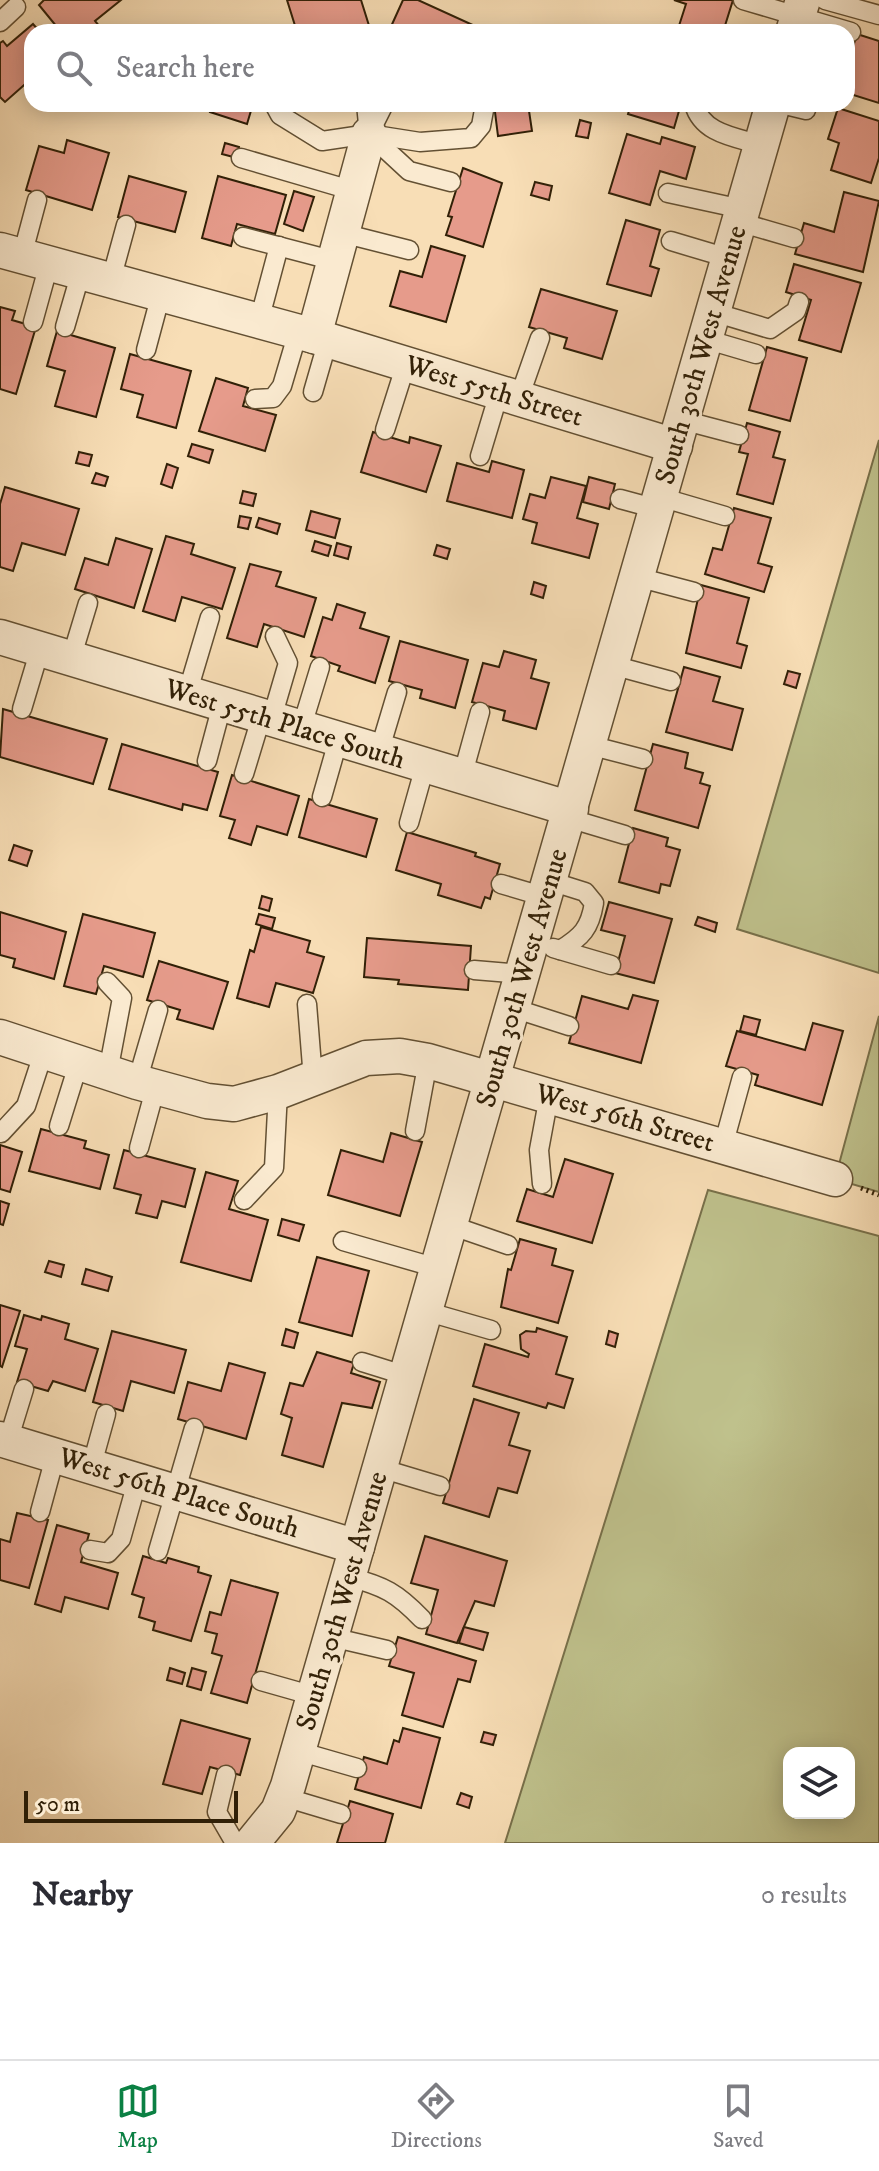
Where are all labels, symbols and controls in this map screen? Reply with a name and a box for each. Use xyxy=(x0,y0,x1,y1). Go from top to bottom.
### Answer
search box xyxy=(24,24,855,112)
icon: search xyxy=(52,46,96,90)
text: Search here xyxy=(116,50,255,87)
street label: South 30th West Avenue xyxy=(647,222,755,488)
street label: West 55th Street xyxy=(400,347,587,435)
street label: West 55th Place South xyxy=(160,671,410,777)
street label: South 30th West Avenue xyxy=(468,845,576,1111)
street label: West 56th Street xyxy=(530,1075,719,1160)
street label: West 56th Place South xyxy=(53,1439,304,1546)
street label: South 30th West Avenue xyxy=(288,1468,396,1734)
map controls xyxy=(783,1747,855,1819)
button: layers xyxy=(783,1747,855,1819)
scale bar xyxy=(24,1787,238,1823)
text: 50 m xyxy=(36,1791,80,1818)
text: Nearby xyxy=(32,1874,133,1916)
text: 0 results xyxy=(761,1879,847,1912)
tab: Map xyxy=(116,2079,160,2154)
tab: Directions xyxy=(391,2079,482,2154)
tab: Saved xyxy=(713,2079,763,2154)

